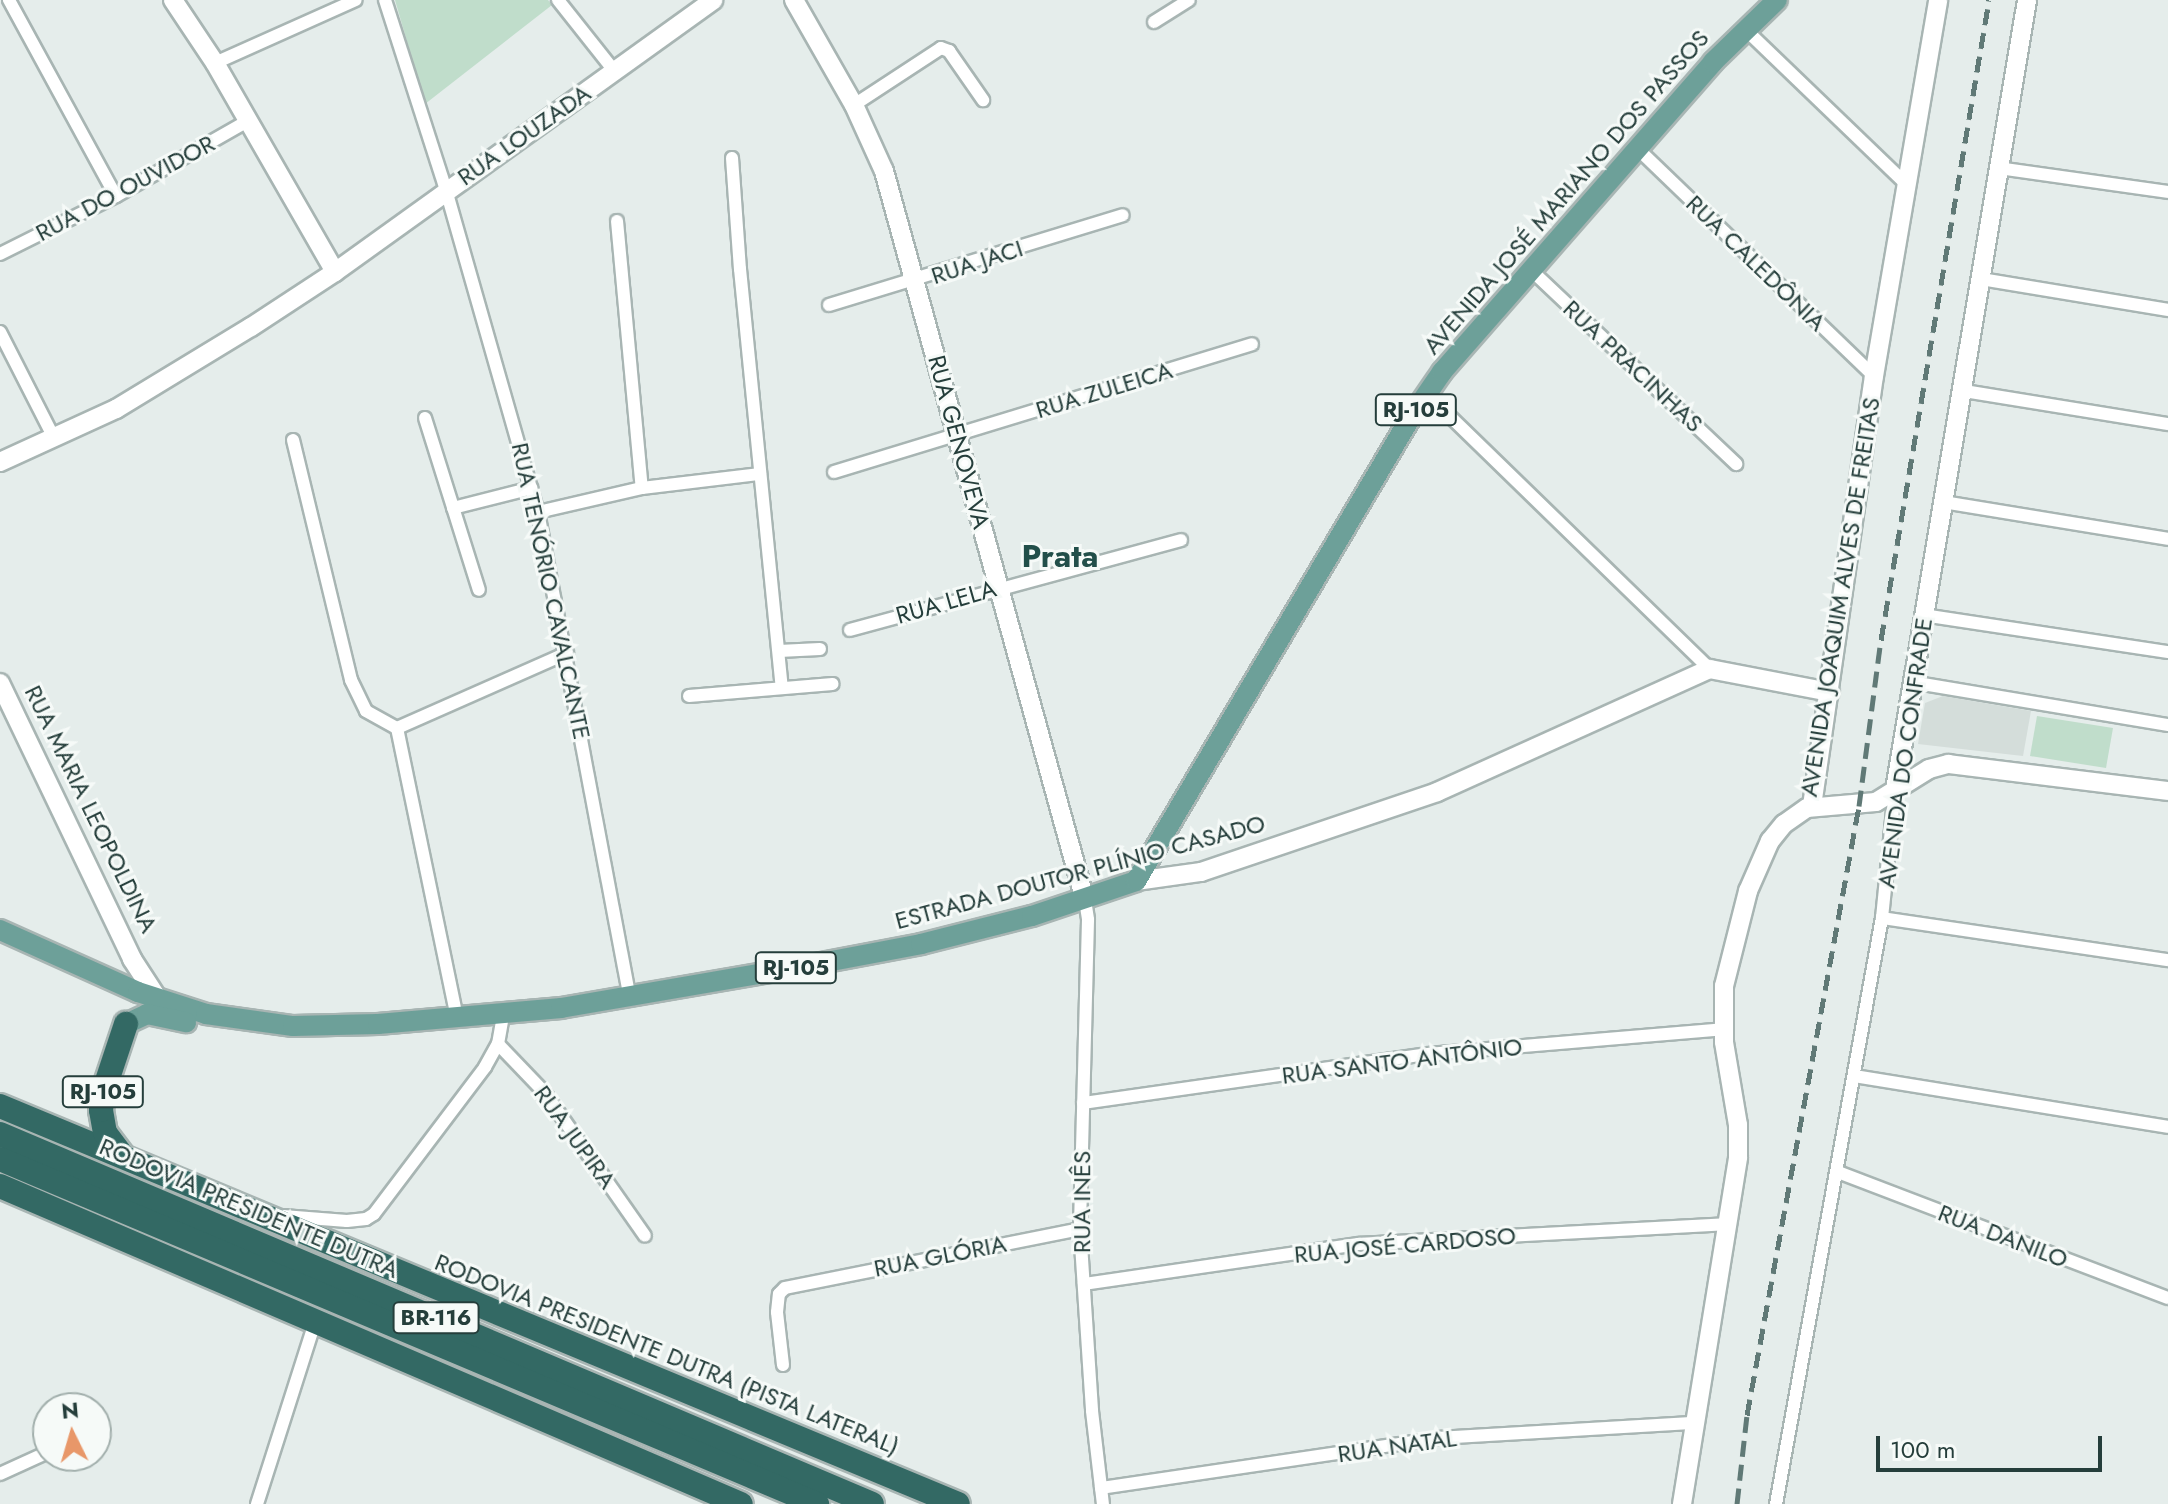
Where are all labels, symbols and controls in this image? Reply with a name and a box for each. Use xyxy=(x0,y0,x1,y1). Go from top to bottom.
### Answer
street label: AVENIDA JOSÉ MARIANO DOS PASSOS xyxy=(1417,24,1715,360)
street label: RUA LOUZADA xyxy=(452,78,596,192)
street label: RUA DO OUVIDOR xyxy=(31,129,219,247)
street label: RUA CALEDÔNIA xyxy=(1680,189,1832,337)
street label: RUA JACI xyxy=(928,234,1026,290)
street label: RUA PRACINHAS xyxy=(1557,294,1709,438)
street label: RUA GENOVEVA xyxy=(922,352,996,532)
street label: RUA ZULEICA xyxy=(1032,356,1176,424)
road number: RJ-105 xyxy=(1374,392,1458,428)
street label: AVENIDA JOAQUIM ALVES DE FREITAS xyxy=(1794,395,1886,799)
street label: RUA TENÓRIO CAVALCANTE xyxy=(505,440,597,742)
district label: Prata xyxy=(1021,537,1099,575)
street label: RUA LELA xyxy=(893,574,999,630)
street label: AVENIDA DO CONFRADE xyxy=(1872,616,1938,890)
street label: RUA MARIA LEOPOLDINA xyxy=(19,681,163,937)
street label: ESTRADA DOUTOR PLÍNIO CASADO xyxy=(892,809,1268,935)
road number: RJ-105 xyxy=(754,950,838,986)
street label: RUA SANTO ANTÔNIO xyxy=(1280,1032,1524,1090)
road number: RJ-105 xyxy=(61,1074,145,1110)
street label: RUA JUPIRA xyxy=(528,1080,622,1194)
street label: RODOVIA PRESIDENTE DUTRA xyxy=(95,1132,403,1284)
street label: RUA INÊS xyxy=(1068,1151,1096,1253)
street label: RUA DANILO xyxy=(1934,1198,2072,1274)
street label: RUA JOSÉ CARDOSO xyxy=(1293,1221,1517,1269)
street label: RUA GLÓRIA xyxy=(871,1229,1009,1283)
street label: RODOVIA PRESIDENTE DUTRA (PISTA LATERAL) xyxy=(431,1247,903,1461)
road number: BR-116 xyxy=(392,1300,480,1336)
north arrow xyxy=(32,1392,112,1472)
text: N xyxy=(60,1393,80,1427)
scale bar xyxy=(1880,1420,2106,1470)
street label: RUA NATAL xyxy=(1336,1423,1458,1469)
text: 100 m xyxy=(1890,1432,1956,1467)

